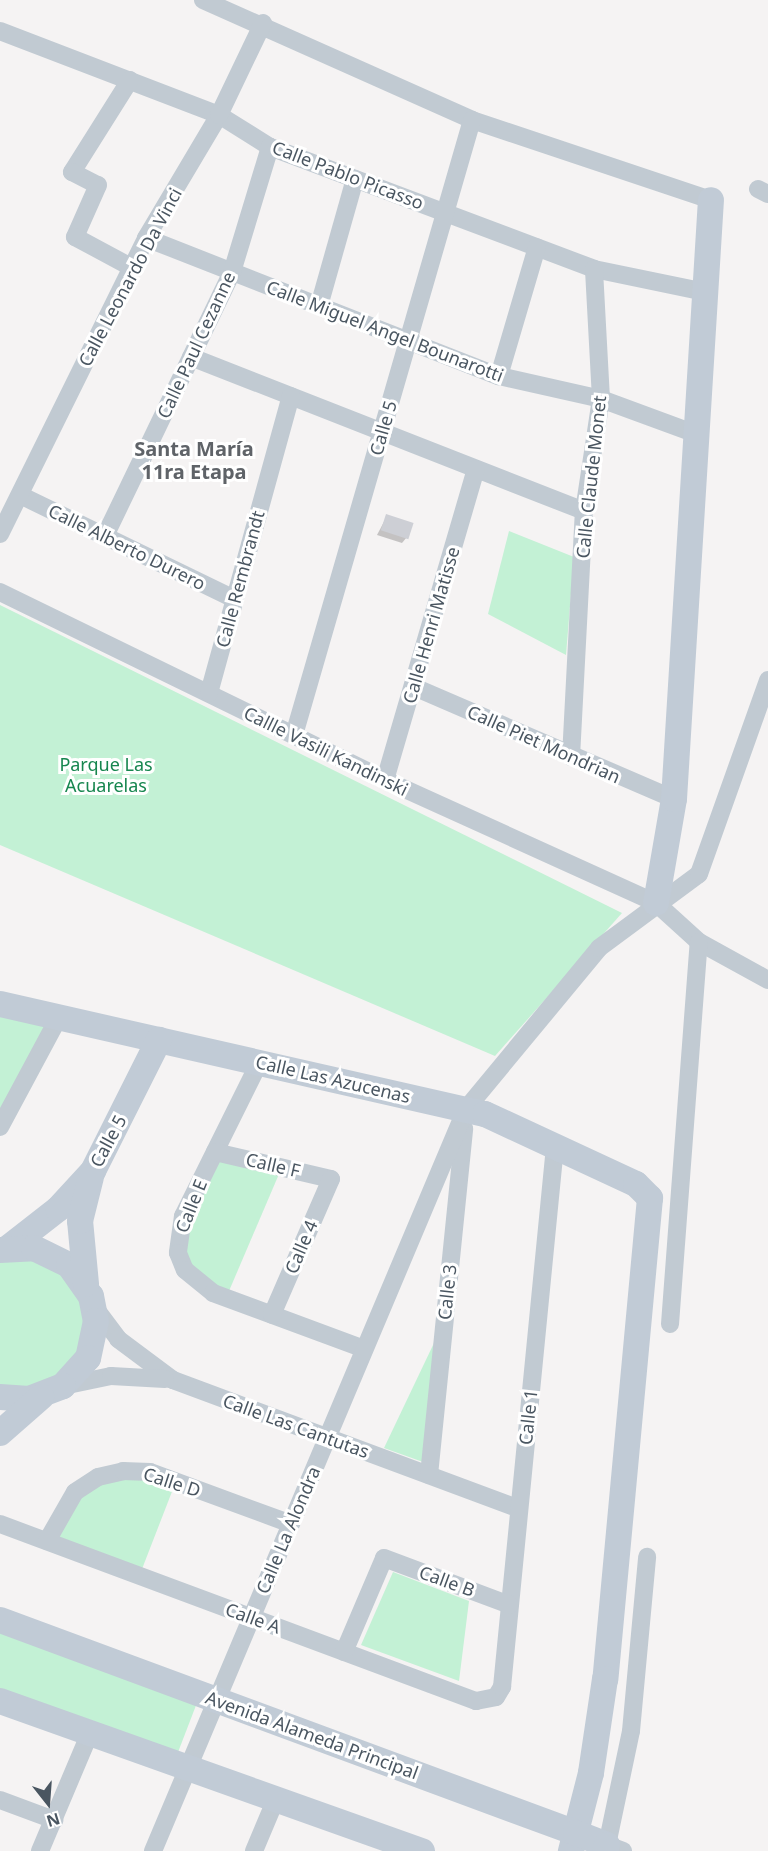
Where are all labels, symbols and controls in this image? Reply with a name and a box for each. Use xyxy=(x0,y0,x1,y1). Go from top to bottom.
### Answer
street label: Calle Pablo Picasso xyxy=(269,136,427,214)
street label: Calle Leonardo Da Vinci xyxy=(74,184,186,370)
street label: Calle Paul Cezanne xyxy=(153,268,239,422)
street label: Calle Miguel Angel Bounarotti xyxy=(264,276,506,386)
street label: Calle Claude Monet xyxy=(572,394,610,560)
street label: Calle 5 xyxy=(365,398,401,458)
district label: Santa María 11ra Etapa xyxy=(134,437,254,484)
street label: Calle Alberto Durero xyxy=(45,500,209,594)
street label: Calle Rembrandt xyxy=(211,508,269,650)
street label: Calle Henri Matisse xyxy=(398,544,464,706)
street label: Calle Piet Mondrian xyxy=(464,701,624,787)
street label: Callle Vasili Kandinski xyxy=(240,702,412,800)
park label: Parque Las Acuarelas xyxy=(59,754,153,796)
street label: Calle Las Azucenas xyxy=(254,1051,412,1107)
street label: Calle 5 xyxy=(85,1111,131,1171)
street label: Calle F xyxy=(244,1148,302,1182)
street label: Calle E xyxy=(171,1176,211,1236)
street label: Calle 4 xyxy=(280,1217,322,1277)
street label: Calle 3 xyxy=(433,1263,461,1321)
street label: Calle 1 xyxy=(514,1388,542,1446)
street label: Calle Las Cantutas xyxy=(220,1390,372,1462)
street label: Calle D xyxy=(141,1463,203,1501)
street label: Calle La Alondra xyxy=(251,1463,325,1597)
street label: Calle B xyxy=(416,1561,478,1601)
street label: Calle A xyxy=(222,1598,284,1638)
street label: Avenida Alameda Principal xyxy=(203,1686,421,1784)
north arrow xyxy=(18,1773,78,1833)
text: N xyxy=(44,1808,63,1833)

